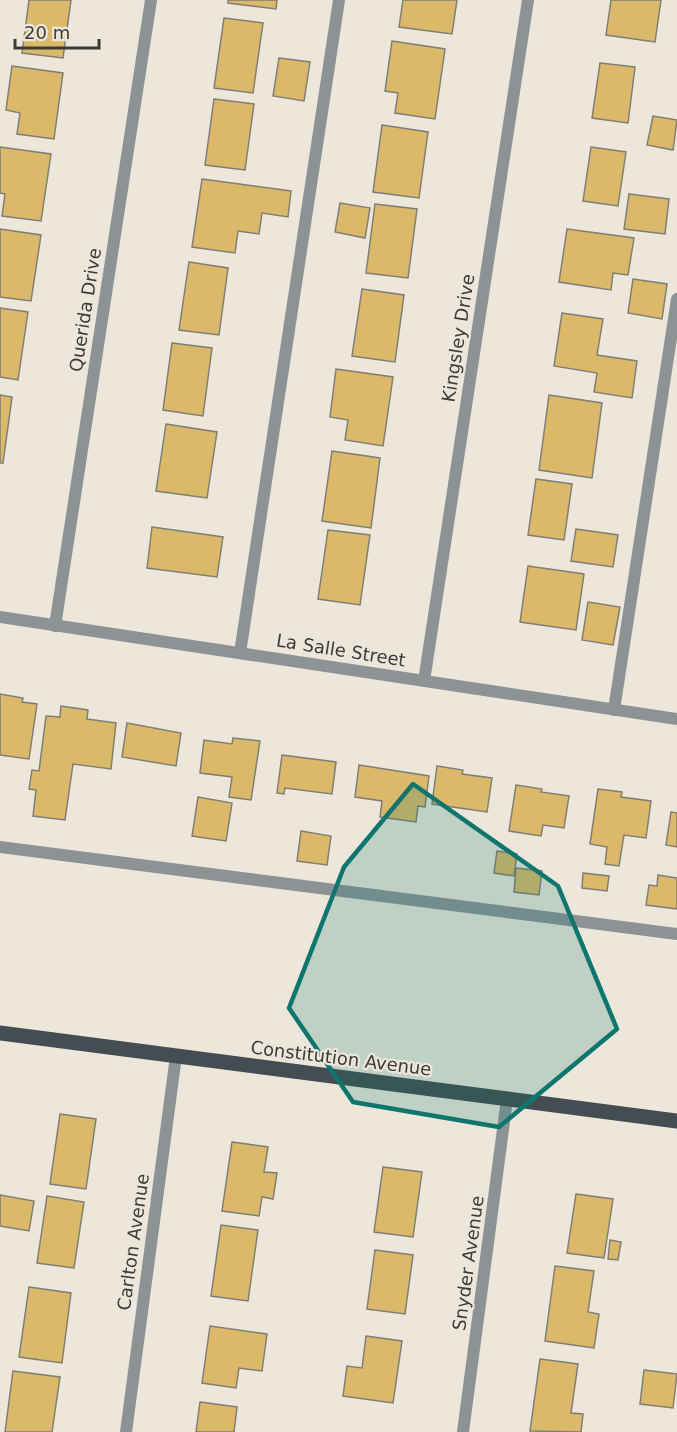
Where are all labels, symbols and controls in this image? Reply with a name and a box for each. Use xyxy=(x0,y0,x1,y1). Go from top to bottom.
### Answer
scale bar xyxy=(15,12,99,50)
text: 20 m xyxy=(24,22,70,43)
street label: Querida Drive xyxy=(65,247,105,373)
street label: Kingsley Drive xyxy=(438,272,478,404)
street label: La Salle Street xyxy=(275,629,407,671)
street label: Constitution Avenue xyxy=(249,1036,433,1080)
street label: Carlton Avenue xyxy=(113,1172,153,1312)
street label: Snyder Avenue xyxy=(448,1194,488,1332)

